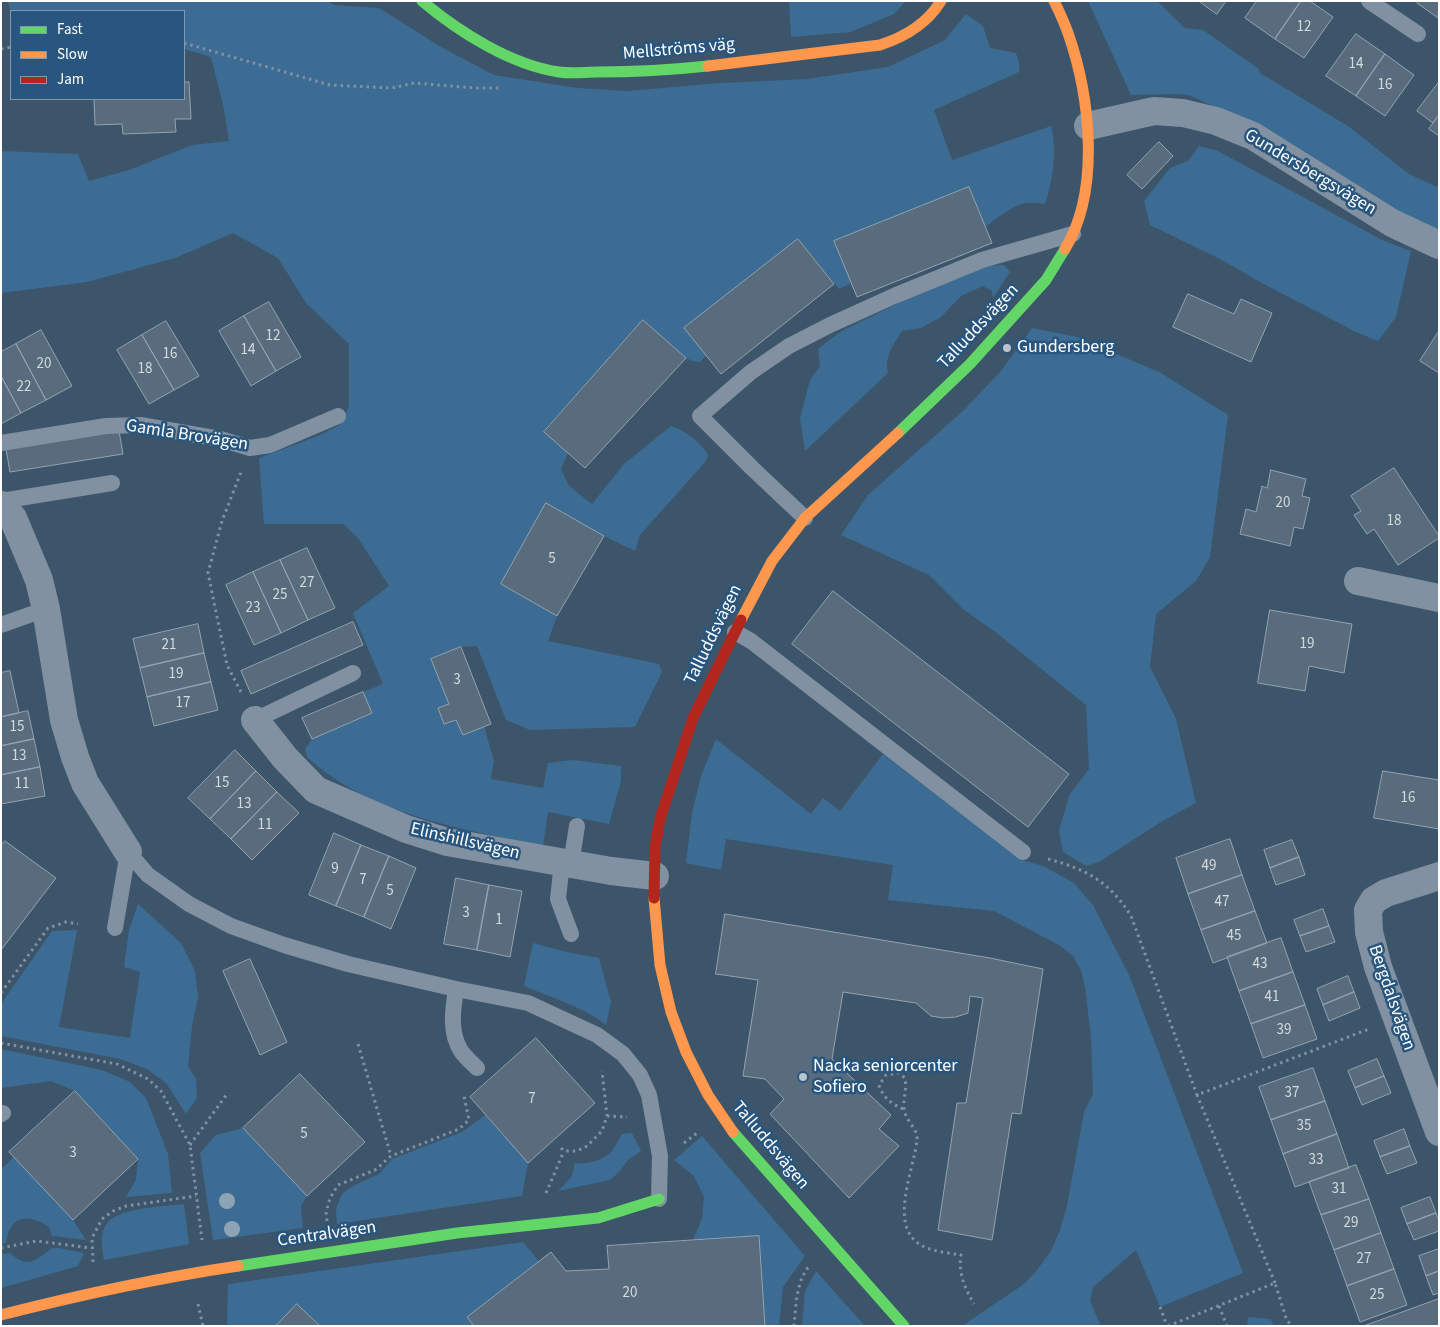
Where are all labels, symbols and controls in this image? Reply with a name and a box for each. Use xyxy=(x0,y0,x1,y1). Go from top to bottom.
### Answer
legend xyxy=(10,10,185,100)
text: Fast xyxy=(57,19,83,40)
house number: 12 xyxy=(1297,19,1311,37)
street label: Mellströms väg xyxy=(622,34,736,66)
text: Slow xyxy=(57,44,88,65)
house number: 14 xyxy=(1349,56,1363,74)
text: Jam xyxy=(57,69,84,90)
house number: 16 xyxy=(1378,77,1392,95)
street label: Gundersbergsvägen xyxy=(1240,125,1380,221)
street label: Talluddsvägen xyxy=(934,280,1024,374)
house number: 12 xyxy=(266,328,280,346)
place label: Gundersberg xyxy=(1017,337,1114,359)
house number: 14 xyxy=(241,342,255,360)
marker: Gundersberg xyxy=(1001,342,1013,354)
house number: 16 xyxy=(163,346,177,364)
house number: 20 xyxy=(37,356,51,374)
house number: 18 xyxy=(138,361,152,379)
house number: 22 xyxy=(17,379,31,397)
street label: Gamla Brovägen xyxy=(124,416,250,456)
house number: 20 xyxy=(1276,495,1290,513)
house number: 18 xyxy=(1387,513,1401,531)
house number: 5 xyxy=(548,551,556,569)
house number: 27 xyxy=(300,575,314,593)
street label: Talluddsvägen xyxy=(680,581,748,689)
house number: 25 xyxy=(273,587,287,605)
house number: 23 xyxy=(246,600,260,618)
house number: 19 xyxy=(1300,636,1314,654)
house number: 21 xyxy=(162,637,176,655)
house number: 19 xyxy=(169,666,183,684)
house number: 3 xyxy=(453,672,461,690)
house number: 17 xyxy=(176,695,190,713)
house number: 15 xyxy=(10,719,24,737)
house number: 13 xyxy=(12,748,26,766)
house number: 15 xyxy=(215,775,229,793)
house number: 11 xyxy=(15,776,29,794)
house number: 16 xyxy=(1401,790,1415,808)
house number: 13 xyxy=(237,796,251,814)
house number: 11 xyxy=(258,817,272,835)
street label: Elinshillsvägen xyxy=(408,819,522,865)
house number: 49 xyxy=(1202,858,1216,876)
house number: 9 xyxy=(331,861,339,879)
house number: 7 xyxy=(359,872,367,890)
house number: 5 xyxy=(386,883,394,901)
house number: 47 xyxy=(1215,894,1229,912)
house number: 3 xyxy=(462,905,470,923)
house number: 1 xyxy=(495,912,503,930)
house number: 45 xyxy=(1227,928,1241,946)
street label: Bergdalsvägen xyxy=(1363,942,1419,1054)
house number: 43 xyxy=(1253,956,1267,974)
house number: 41 xyxy=(1265,989,1279,1007)
house number: 39 xyxy=(1277,1022,1291,1040)
place label: Nacka seniorcenter Sofiero xyxy=(813,1056,958,1098)
marker: Nacka seniorcenter Sofiero xyxy=(797,1071,809,1083)
house number: 37 xyxy=(1285,1085,1299,1103)
house number: 7 xyxy=(528,1091,536,1109)
street label: Talluddsvägen xyxy=(727,1097,813,1195)
house number: 35 xyxy=(1297,1118,1311,1136)
house number: 5 xyxy=(300,1126,308,1144)
house number: 3 xyxy=(69,1145,77,1163)
house number: 33 xyxy=(1309,1152,1323,1170)
house number: 31 xyxy=(1332,1181,1346,1199)
house number: 29 xyxy=(1344,1215,1358,1233)
street label: Centralvägen xyxy=(276,1217,378,1253)
house number: 27 xyxy=(1357,1251,1371,1269)
house number: 20 xyxy=(623,1285,637,1303)
house number: 25 xyxy=(1370,1287,1384,1305)

